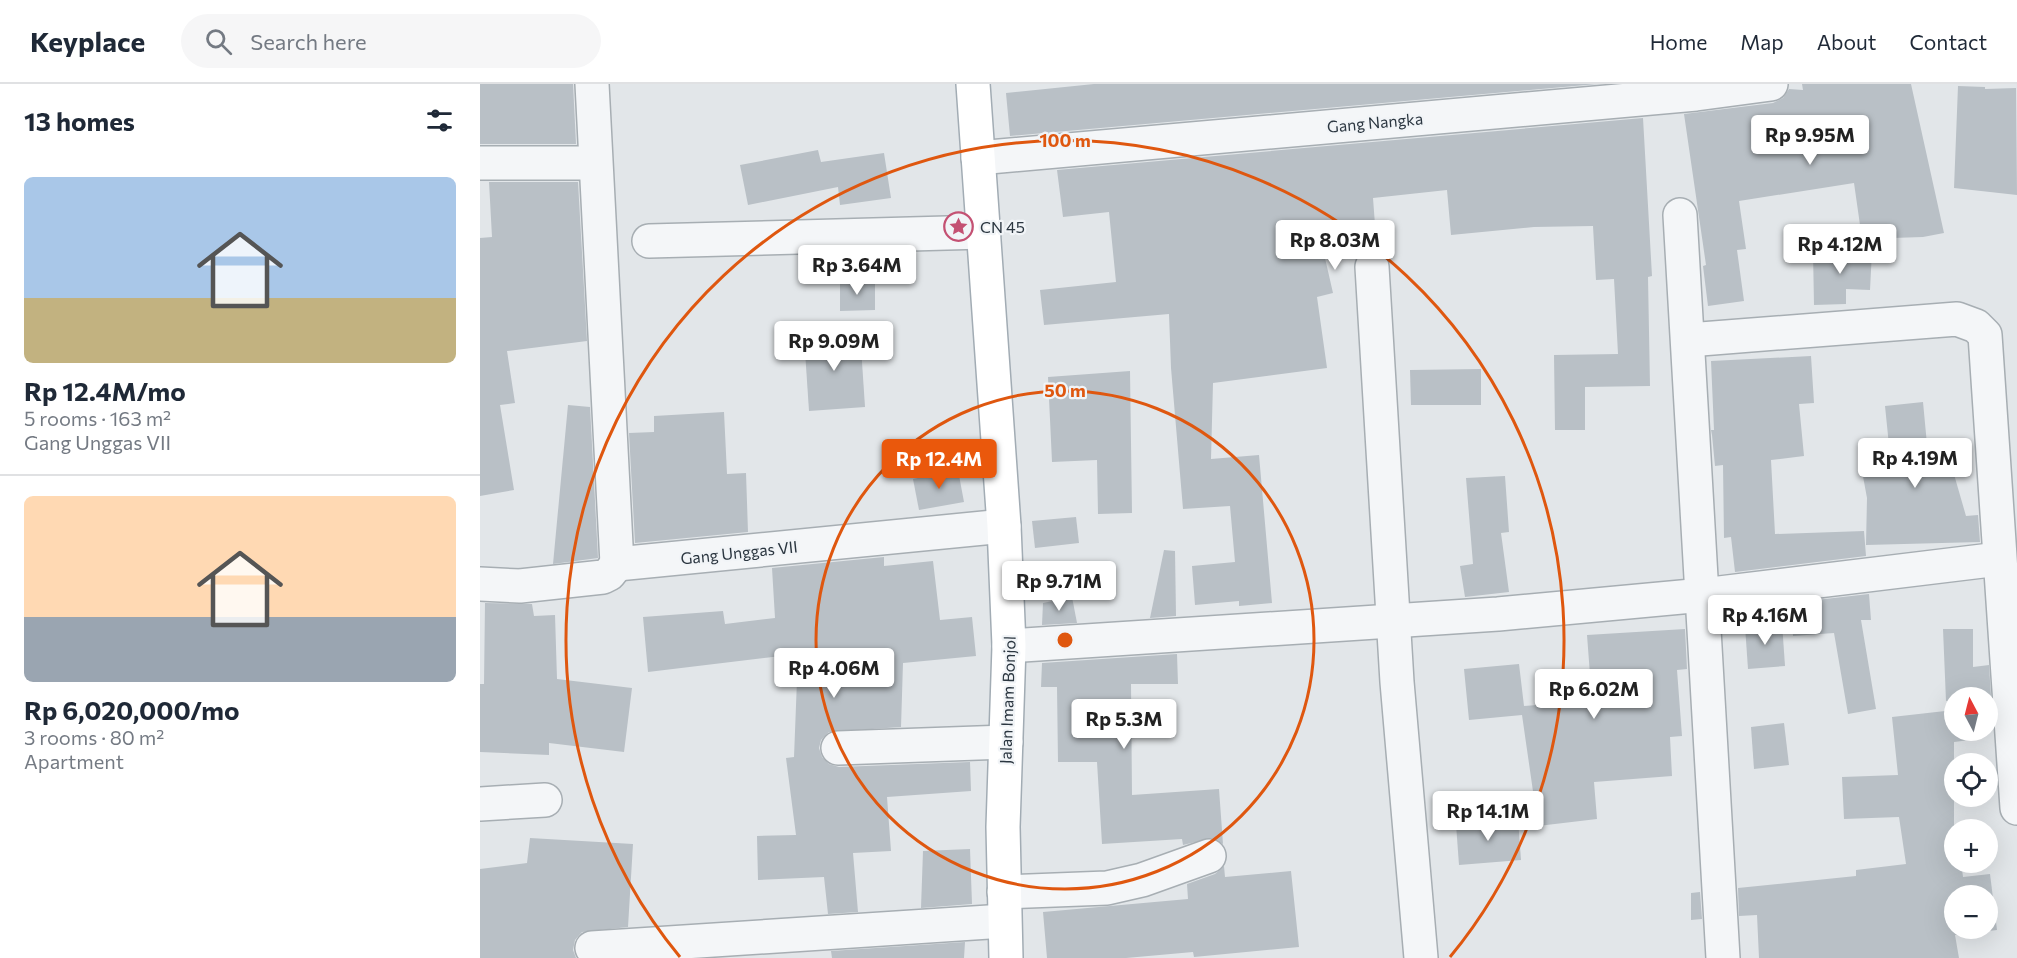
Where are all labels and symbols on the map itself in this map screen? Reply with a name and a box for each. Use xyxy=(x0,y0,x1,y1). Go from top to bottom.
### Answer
street label: Gang Nangka xyxy=(1326,108,1424,136)
pin: Rp 9.95M xyxy=(1748,115,1872,166)
text: 100 m xyxy=(1039,129,1091,151)
place icon: CN 45 xyxy=(943,210,975,242)
place label: CN 45 xyxy=(980,217,1025,236)
pin: Rp 8.03M xyxy=(1273,220,1397,271)
pin: Rp 4.12M xyxy=(1778,224,1902,275)
pin: Rp 3.64M xyxy=(795,245,919,296)
pin: Rp 9.09M xyxy=(772,321,896,372)
text: 50 m xyxy=(1044,379,1086,401)
pin: Rp 4.19M xyxy=(1853,438,1977,489)
pin: Rp 12.4M xyxy=(877,439,1001,490)
street label: Gang Unggas VII xyxy=(679,536,799,568)
pin: Rp 9.71M xyxy=(997,561,1121,612)
pin: Rp 4.16M xyxy=(1703,595,1827,646)
centre of rings xyxy=(1055,630,1075,650)
street label: Jalan Imam Bonjol xyxy=(995,636,1019,764)
pin: Rp 4.06M xyxy=(772,648,896,699)
pin: Rp 6.02M xyxy=(1532,669,1656,720)
north arrow xyxy=(1944,687,1998,741)
pin: Rp 5.3M xyxy=(1069,699,1179,750)
pin: Rp 14.1M xyxy=(1426,791,1550,842)

